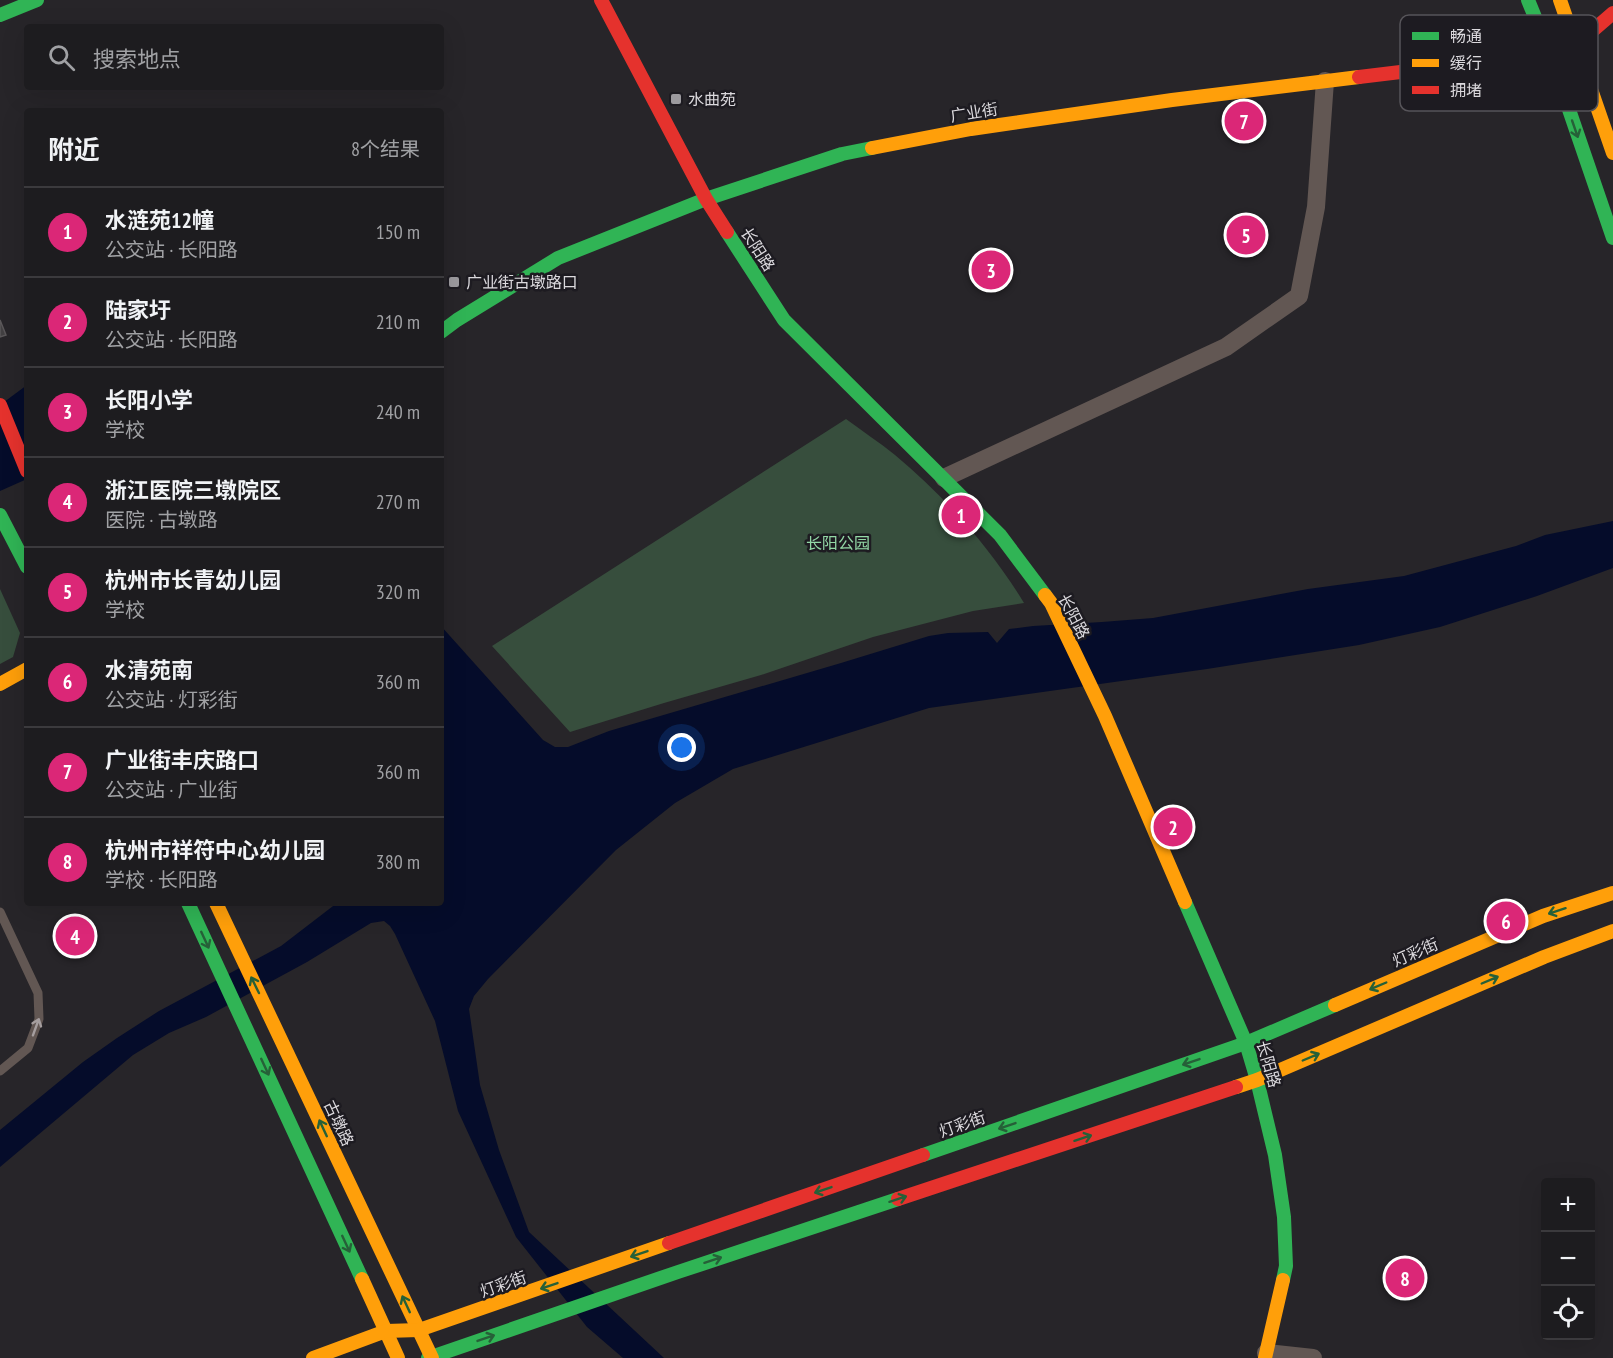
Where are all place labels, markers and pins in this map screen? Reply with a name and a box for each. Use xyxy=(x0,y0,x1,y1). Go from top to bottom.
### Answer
place label: 水曲苑 xyxy=(688,89,736,109)
marker: 水曲苑 xyxy=(669,92,683,106)
pin: 7 xyxy=(1224,98,1264,144)
pin: 5 xyxy=(1226,212,1266,258)
pin: 3 xyxy=(972,248,1010,292)
place label: 广业街古墩路口 xyxy=(466,272,578,292)
marker: 广业街古墩路口 xyxy=(447,275,461,289)
pin: 1 xyxy=(942,492,980,538)
pin: 2 xyxy=(1154,804,1192,850)
pin: 6 xyxy=(1486,898,1526,944)
pin: 4 xyxy=(56,914,94,958)
pin: 8 xyxy=(1386,1256,1424,1300)

